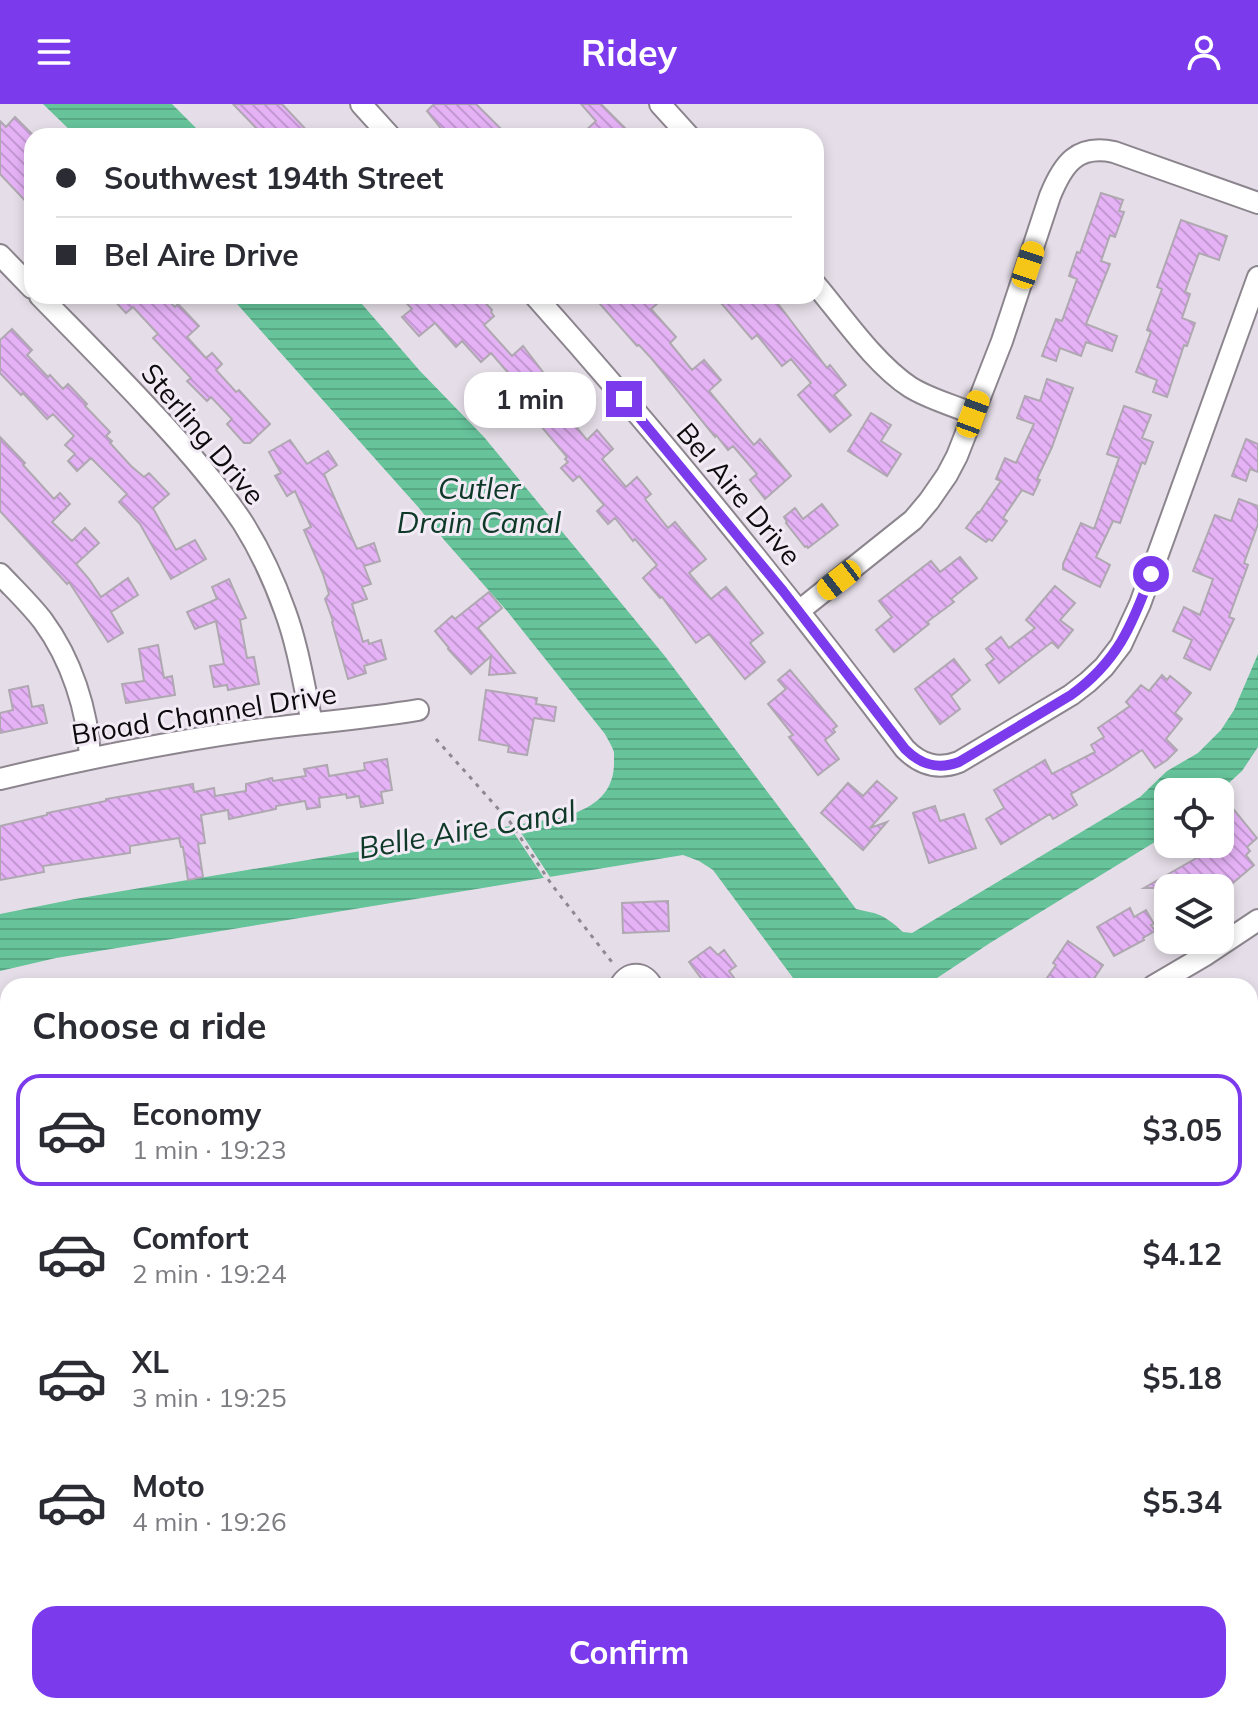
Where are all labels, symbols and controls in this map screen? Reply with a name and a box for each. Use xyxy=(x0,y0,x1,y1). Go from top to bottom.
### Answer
icon: menu xyxy=(32,30,76,74)
text: Ridey xyxy=(581,30,677,75)
icon: person xyxy=(1182,30,1226,74)
text: Southwest 194th Street xyxy=(104,159,443,197)
text: Bel Aire Drive xyxy=(104,236,299,274)
car xyxy=(1009,238,1047,292)
street label: Sterling Drive xyxy=(134,356,273,512)
callout: 1 min xyxy=(464,371,596,427)
route end xyxy=(606,381,642,417)
text: 1 min xyxy=(496,383,564,416)
car xyxy=(954,387,992,441)
street label: Bel Aire Drive xyxy=(670,415,809,572)
water label: Cutler Drain Canal xyxy=(397,469,562,541)
car xyxy=(813,556,865,604)
route start xyxy=(1133,556,1169,592)
street label: Broad Channel Drive xyxy=(69,675,339,752)
map controls xyxy=(1154,778,1234,954)
button: locate xyxy=(1154,778,1234,858)
water label: Belle Aire Canal xyxy=(355,791,579,867)
button: layers xyxy=(1154,874,1234,954)
text: Choose a ride xyxy=(32,1003,266,1048)
icon: car xyxy=(36,1094,108,1166)
text: Economy xyxy=(132,1095,261,1133)
text: $3.05 xyxy=(1143,1111,1222,1149)
text: 1 min · 19:23 xyxy=(132,1133,287,1166)
icon: car xyxy=(36,1218,108,1290)
text: Comfort xyxy=(132,1219,249,1257)
text: $4.12 xyxy=(1143,1235,1222,1273)
text: 2 min · 19:24 xyxy=(132,1257,287,1290)
icon: car xyxy=(36,1342,108,1414)
text: XL xyxy=(132,1343,169,1381)
text: $5.18 xyxy=(1143,1359,1222,1397)
text: 3 min · 19:25 xyxy=(132,1381,287,1414)
icon: car xyxy=(36,1466,108,1538)
text: Moto xyxy=(132,1467,205,1505)
text: $5.34 xyxy=(1143,1483,1222,1521)
text: 4 min · 19:26 xyxy=(132,1505,287,1538)
button: Confirm xyxy=(32,1606,1226,1698)

